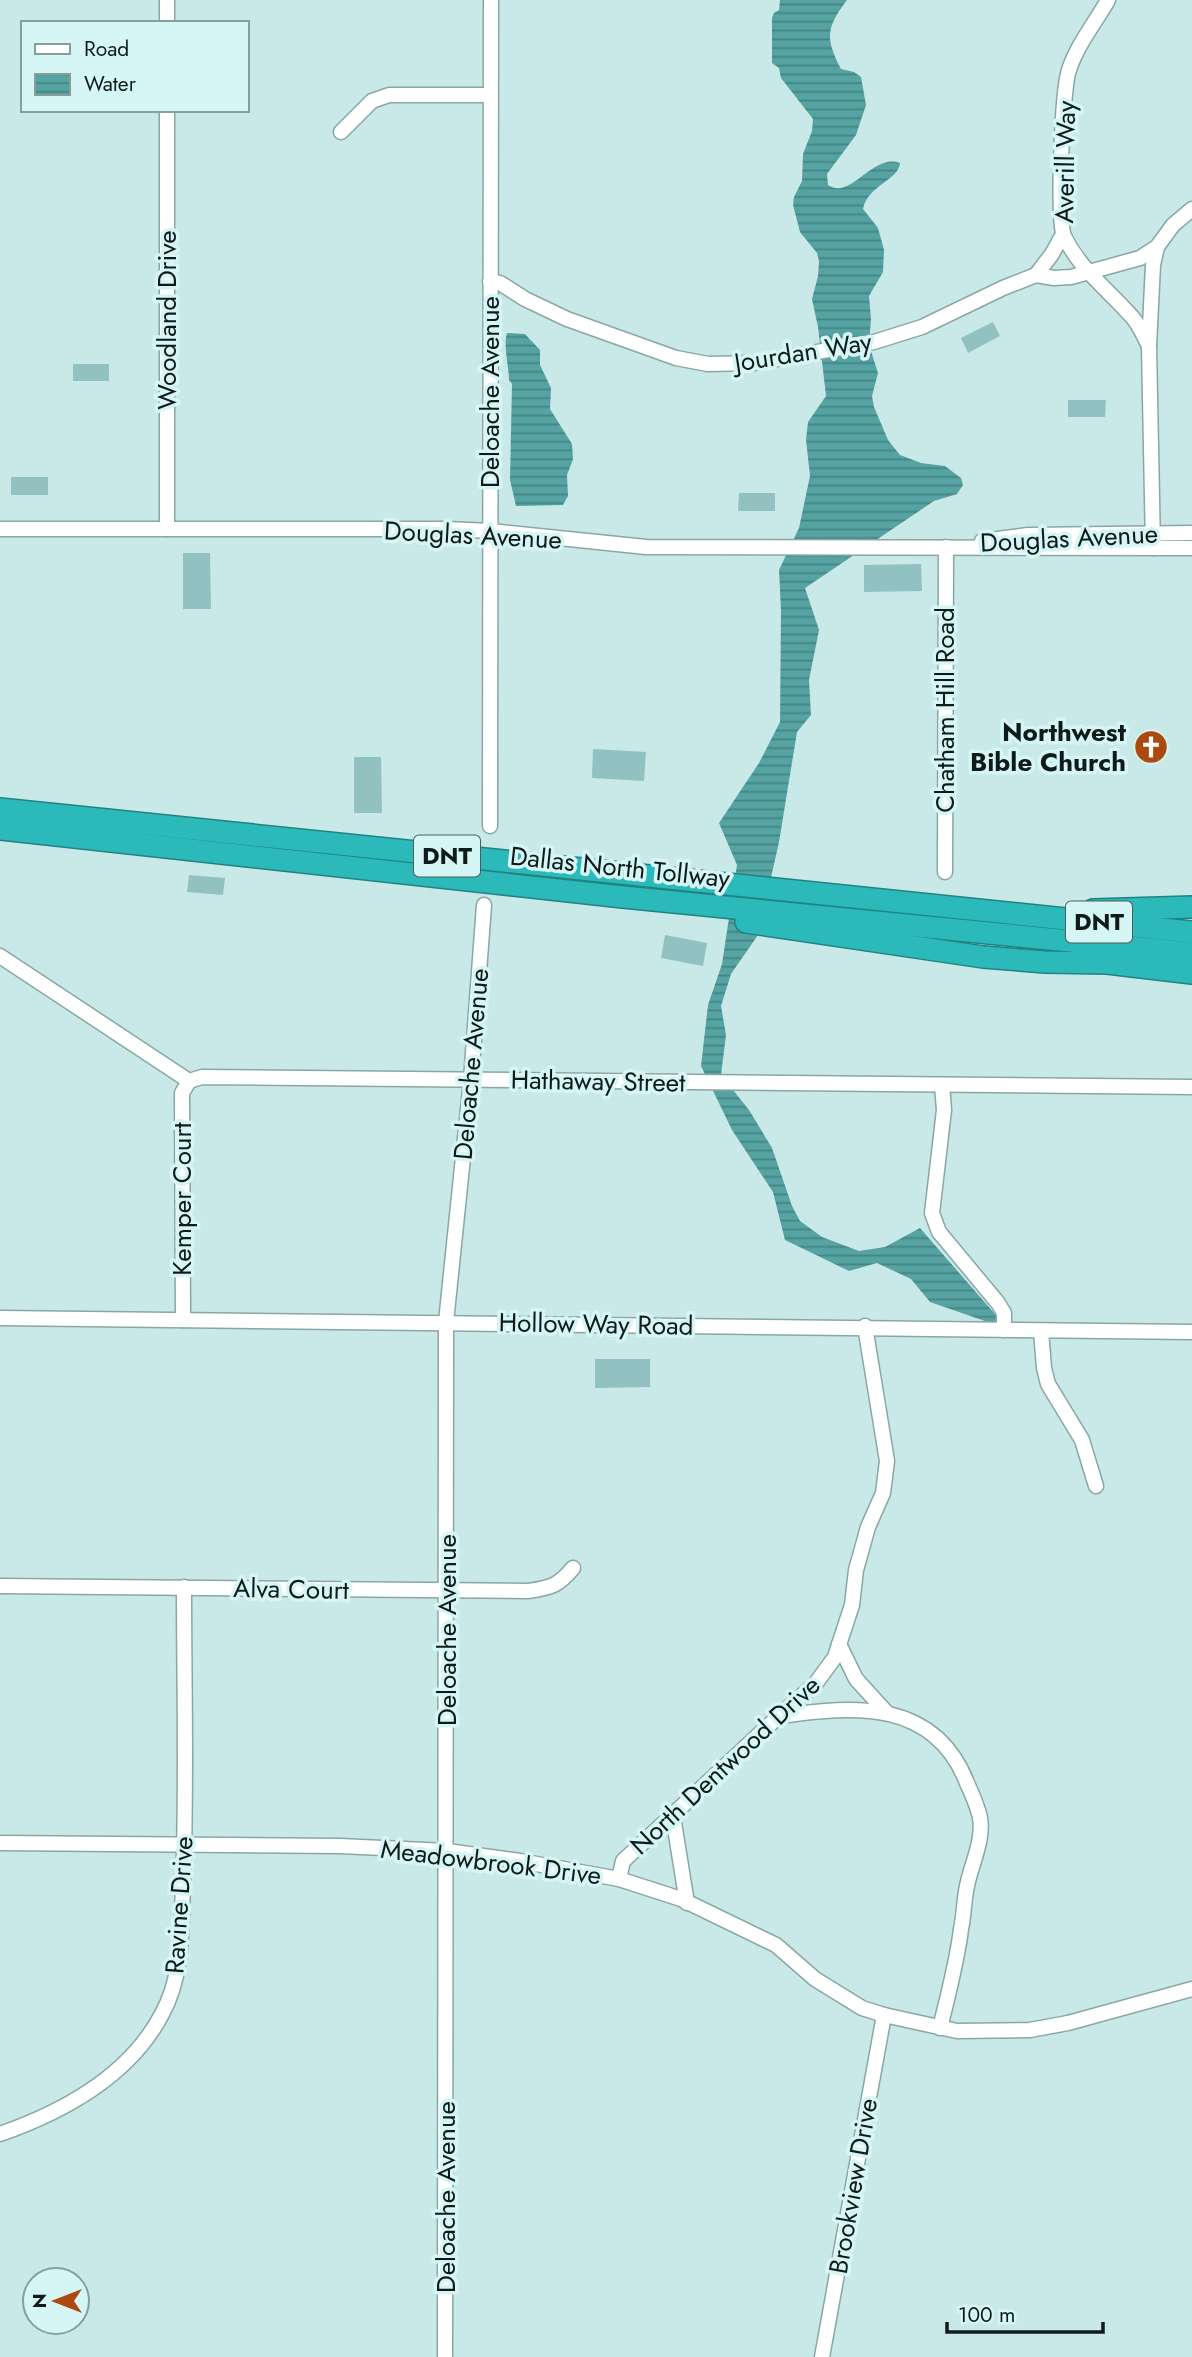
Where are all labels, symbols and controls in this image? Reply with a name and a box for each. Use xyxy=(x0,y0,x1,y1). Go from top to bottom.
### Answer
legend xyxy=(21,21,248,112)
text: Road xyxy=(84,34,129,64)
text: Water xyxy=(84,69,137,99)
street label: Averill Way xyxy=(1045,100,1085,224)
street label: Woodland Drive xyxy=(148,230,186,410)
street label: Deloache Avenue xyxy=(471,296,509,488)
street label: Jourdan Way xyxy=(729,322,875,382)
street label: Douglas Avenue xyxy=(383,511,563,559)
street label: Douglas Avenue xyxy=(979,514,1159,562)
street label: Chatham Hill Road xyxy=(926,607,964,813)
place label: Northwest Bible Church xyxy=(970,713,1127,781)
church icon: Northwest Bible Church xyxy=(1132,728,1170,766)
road number: DNT xyxy=(414,836,480,876)
street label: Dallas North Tollway xyxy=(508,837,732,898)
road number: DNT xyxy=(1066,902,1132,942)
street label: Deloache Avenue xyxy=(444,967,498,1161)
street label: Hathaway Street xyxy=(510,1060,686,1102)
street label: Kemper Court xyxy=(163,1122,201,1276)
street label: Hollow Way Road xyxy=(498,1303,694,1345)
street label: Deloache Avenue xyxy=(428,1534,466,1726)
street label: Alva Court xyxy=(233,1569,350,1609)
street label: North Dentwood Drive xyxy=(621,1667,829,1863)
street label: Meadowbrook Drive xyxy=(378,1830,604,1894)
street label: Ravine Drive xyxy=(155,1835,203,1975)
street label: Brookview Drive xyxy=(819,2095,887,2277)
street label: Deloache Avenue xyxy=(427,2101,465,2293)
north arrow xyxy=(21,2266,91,2336)
scale bar xyxy=(947,2290,1103,2334)
text: N xyxy=(26,2293,53,2309)
text: 100 m xyxy=(958,2300,1015,2330)

